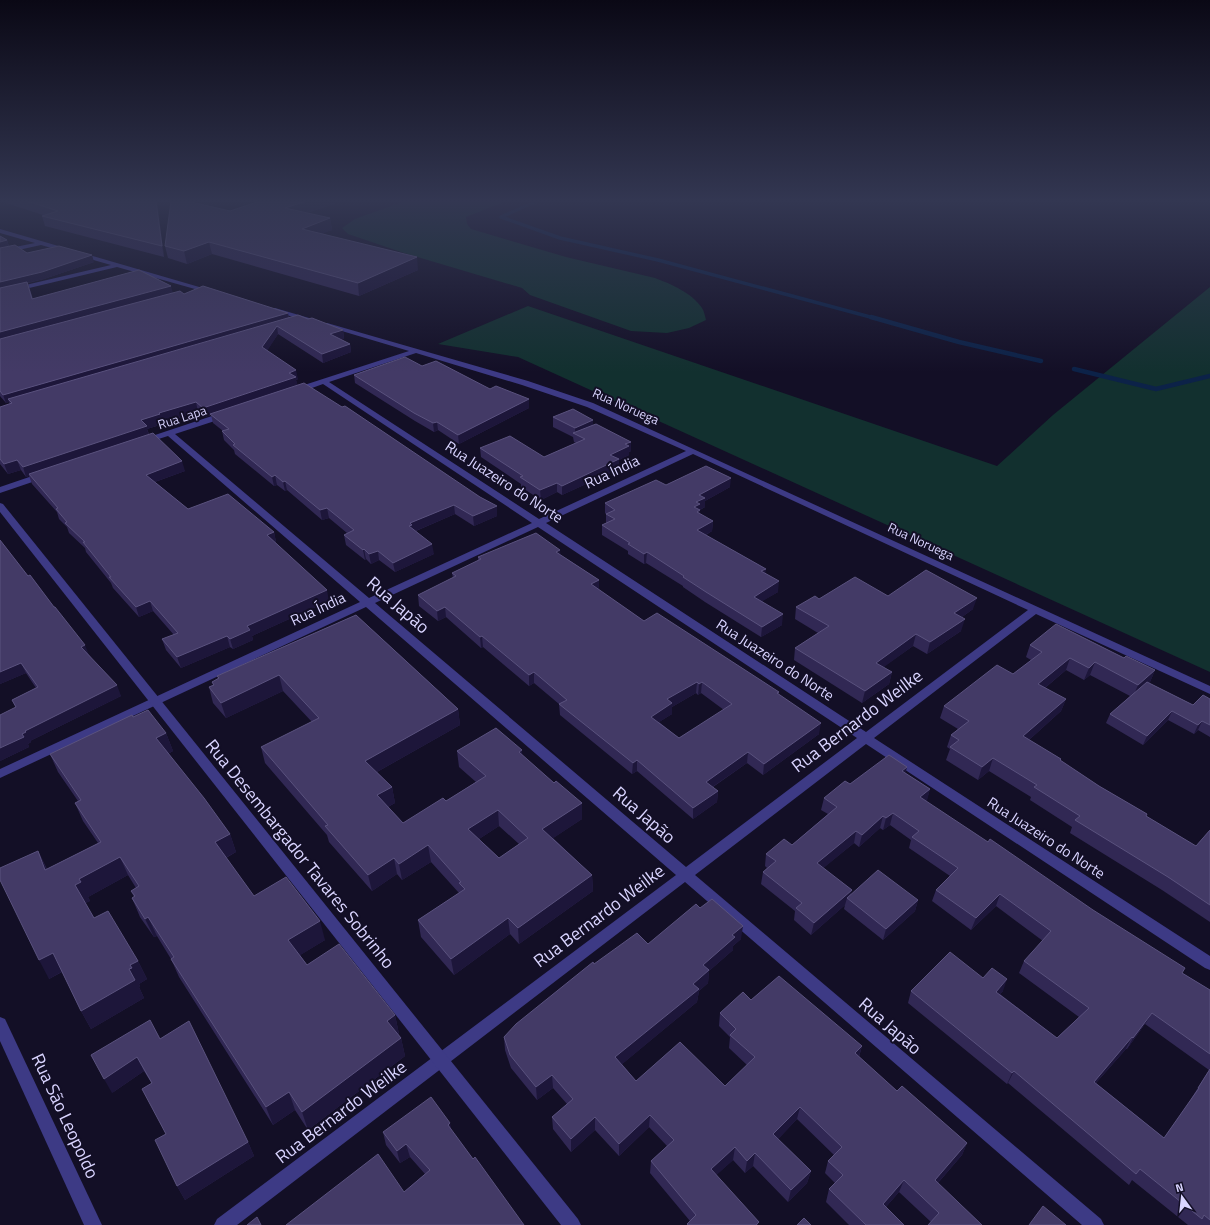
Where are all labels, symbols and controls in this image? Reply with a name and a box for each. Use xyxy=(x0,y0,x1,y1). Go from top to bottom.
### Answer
street label: Rua Noruega xyxy=(590,382,663,430)
street label: Rua Lapa xyxy=(155,400,209,434)
street label: Rua Juazeiro do Norte xyxy=(441,435,568,528)
street label: Rua Índia xyxy=(580,449,644,494)
street label: Rua Noruega xyxy=(885,517,958,565)
street label: Rua Japão xyxy=(361,570,436,640)
street label: Rua Índia xyxy=(286,586,350,631)
street label: Rua Juazeiro do Norte xyxy=(712,613,839,706)
street label: Rua Bernardo Weilke xyxy=(786,662,928,779)
street label: Rua Desembargador Tavares Sobrinho xyxy=(199,733,402,974)
street label: Rua Japão xyxy=(607,780,682,850)
street label: Rua Juazeiro do Norte xyxy=(983,791,1110,884)
street label: Rua Bernardo Weilke xyxy=(528,857,670,974)
street label: Rua Japão xyxy=(853,991,928,1061)
street label: Rua São Leopoldo xyxy=(25,1049,106,1183)
street label: Rua Bernardo Weilke xyxy=(270,1053,412,1170)
north arrow xyxy=(1162,1177,1202,1217)
text: N xyxy=(1174,1179,1185,1196)

